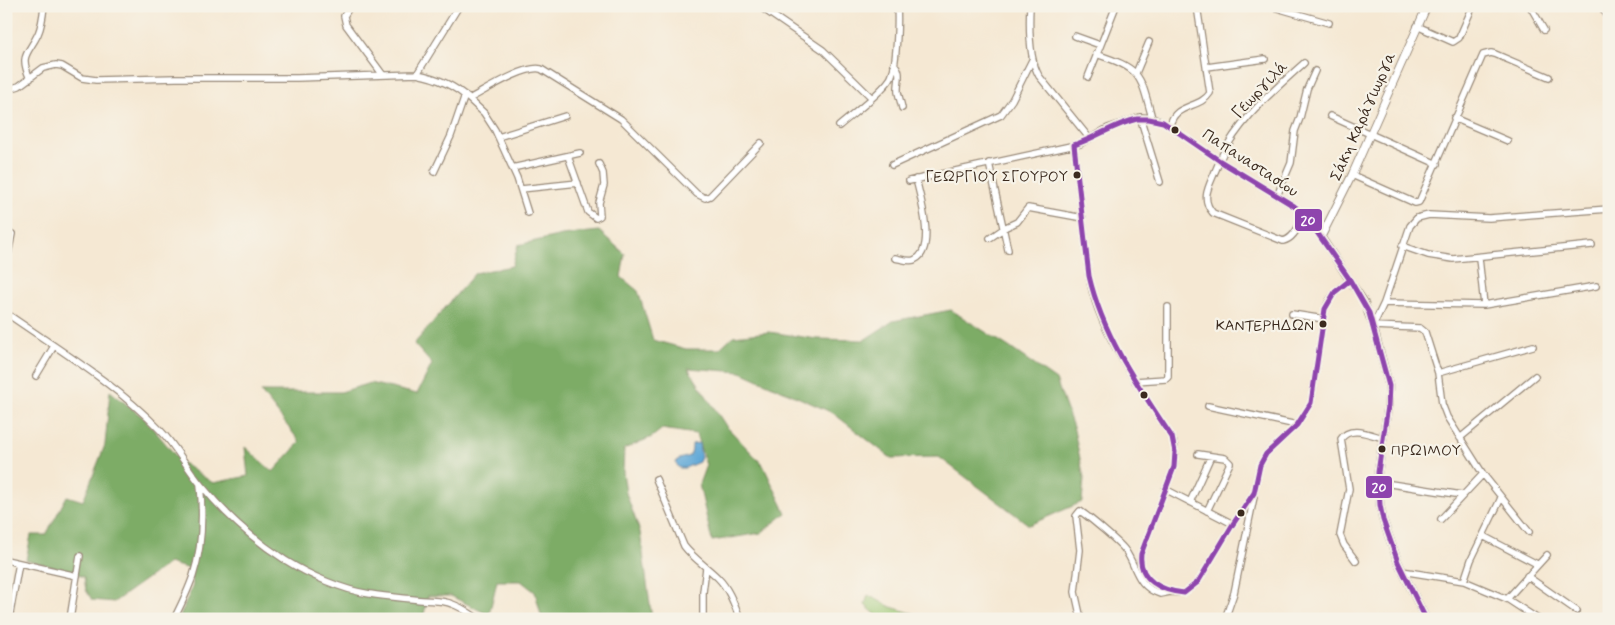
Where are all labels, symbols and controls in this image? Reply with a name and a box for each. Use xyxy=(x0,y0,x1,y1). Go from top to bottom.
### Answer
street label: Σάκη Καράγιωργα xyxy=(1326,49,1401,184)
street label: Γεωργιλά xyxy=(1228,57,1293,123)
street label: Παπαναστασίου xyxy=(1198,124,1302,202)
unlabelled marker xyxy=(1170,125,1180,135)
place label: ΓΕΩΡΓΙΟΥ ΣΓΟΥΡΟΥ xyxy=(925,167,1068,187)
marker: ΓΕΩΡΓΙΟΥ ΣΓΟΥΡΟΥ xyxy=(1072,170,1082,180)
line badge: 20 xyxy=(1294,208,1323,232)
text: 20 xyxy=(1301,212,1315,230)
place label: ΚΑΝΤΕΡΗΔΩΝ xyxy=(1216,316,1314,336)
marker: ΚΑΝΤΕΡΗΔΩΝ xyxy=(1318,319,1328,329)
unlabelled marker xyxy=(1139,390,1149,400)
place label: ΠΡΩΙΜΟΥ xyxy=(1391,441,1461,461)
marker: ΠΡΩΙΜΟΥ xyxy=(1377,444,1387,454)
line badge: 20 xyxy=(1365,475,1393,499)
text: 20 xyxy=(1372,479,1386,497)
unlabelled marker xyxy=(1236,508,1246,518)

